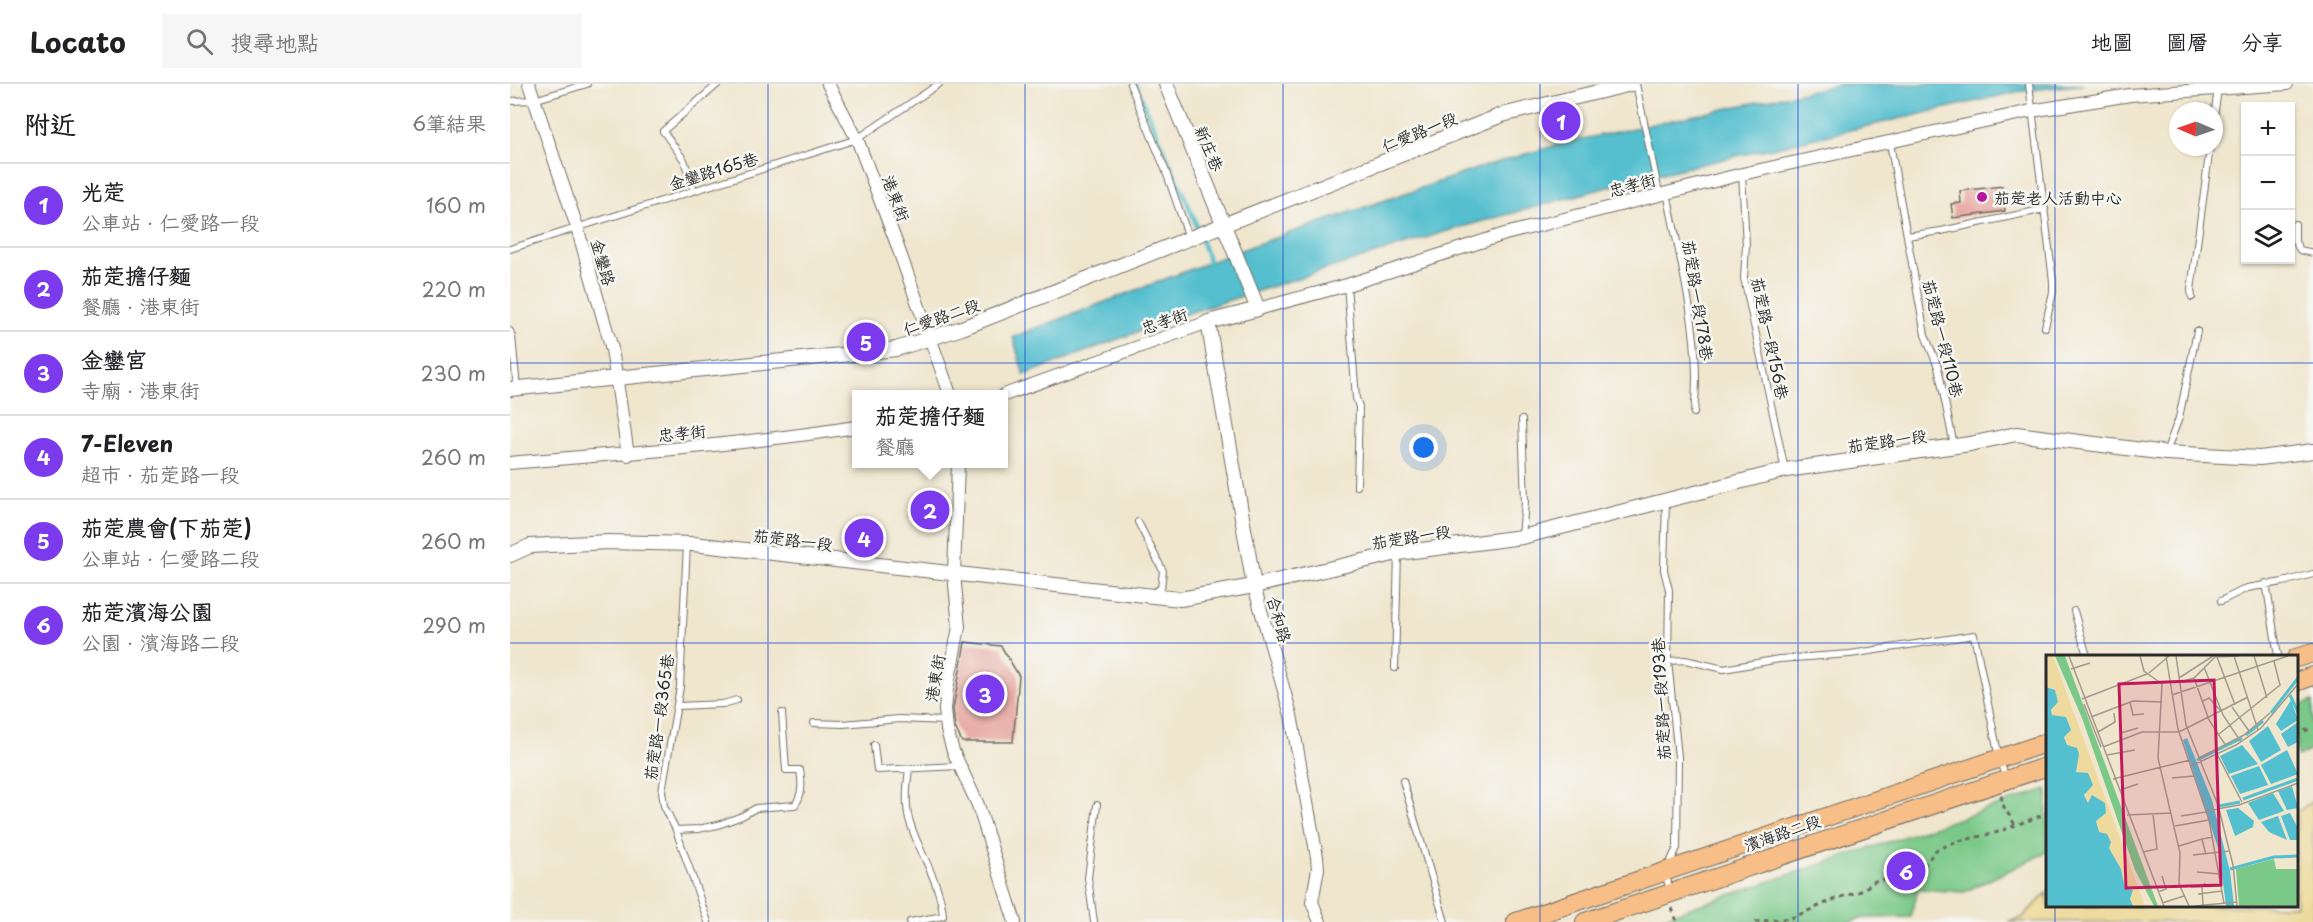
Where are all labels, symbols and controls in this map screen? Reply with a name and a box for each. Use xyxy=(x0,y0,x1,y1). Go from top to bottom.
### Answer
search box xyxy=(162,14,582,68)
text: Locato xyxy=(30,20,126,63)
icon: search xyxy=(183,25,216,58)
text: 搜尋地點 xyxy=(231,25,319,58)
text: 地圖 xyxy=(2091,25,2133,57)
text: 圖層 xyxy=(2166,25,2208,57)
text: 分享 xyxy=(2241,25,2283,57)
pin: 1 xyxy=(1542,99,1580,144)
north arrow xyxy=(2169,102,2223,156)
map controls xyxy=(2241,102,2295,264)
button: + xyxy=(2241,102,2295,156)
text: 附近 xyxy=(24,104,76,143)
street label: 仁愛路一段 xyxy=(1377,105,1461,157)
text: 6筆結果 xyxy=(412,108,486,138)
street label: 新庄巷 xyxy=(1190,121,1230,175)
street label: 金鑾路165巷 xyxy=(665,145,761,195)
button: − xyxy=(2241,156,2295,210)
street label: 忠孝街 xyxy=(1606,166,1658,202)
street label: 港東街 xyxy=(877,171,917,225)
text: 光萣 xyxy=(81,174,125,207)
place label: 茄萣老人活動中心 xyxy=(1994,185,2122,209)
text: 1 xyxy=(39,190,48,220)
text: 160 m xyxy=(426,190,486,220)
marker: 茄萣老人活動中心 xyxy=(1975,190,1989,204)
text: 公車站 · 仁愛路一段 xyxy=(81,207,260,237)
button: layers xyxy=(2241,210,2295,264)
street label: 金鑾路 xyxy=(586,236,622,288)
street label: 茄萣路一段178巷 xyxy=(1678,238,1720,362)
text: 茄萣擔仔麵 xyxy=(81,258,191,291)
text: 2 xyxy=(36,274,51,304)
text: 220 m xyxy=(422,274,486,304)
street label: 茄萣路一段156巷 xyxy=(1746,275,1796,401)
street label: 茄萣路一段110巷 xyxy=(1918,276,1970,400)
text: 餐廳 · 港東街 xyxy=(81,291,200,321)
street label: 仁愛路二段 xyxy=(899,292,983,340)
street label: 忠孝街 xyxy=(1137,301,1191,339)
pin: 5 xyxy=(846,320,886,364)
text: 金鑾宮 xyxy=(81,342,147,375)
text: 3 xyxy=(37,358,50,388)
text: 230 m xyxy=(421,358,486,388)
text: 寺廟 · 港東街 xyxy=(81,375,200,405)
popup xyxy=(852,390,1008,468)
text: 茄萣擔仔麵 xyxy=(875,398,985,431)
street label: 忠孝街 xyxy=(657,418,707,446)
street label: 茄萣路一段 xyxy=(1846,423,1928,457)
text: 7-Eleven xyxy=(81,426,173,459)
text: 餐廳 xyxy=(875,431,915,461)
your location xyxy=(1409,433,1438,462)
text: 4 xyxy=(37,442,50,472)
text: 260 m xyxy=(421,442,486,472)
text: 超市 · 茄萣路一段 xyxy=(81,459,240,489)
pin: 2 xyxy=(910,488,950,532)
text: 茄萣農會(下茄萣) xyxy=(81,510,252,543)
pin: 4 xyxy=(844,516,884,560)
street label: 茄萣路一段 xyxy=(1370,518,1452,554)
street label: 茄萣路一段 xyxy=(752,522,834,556)
text: 5 xyxy=(37,526,50,556)
text: 260 m xyxy=(421,526,486,556)
text: 公車站 · 仁愛路二段 xyxy=(81,543,260,573)
street label: 合和路 xyxy=(1262,593,1298,645)
text: 茄萣濱海公園 xyxy=(81,594,213,627)
text: 6 xyxy=(36,610,51,640)
text: 290 m xyxy=(422,610,486,640)
text: 公園 · 濱海路二段 xyxy=(81,627,240,657)
street label: 茄萣路一段193巷 xyxy=(1645,637,1675,761)
street label: 茄萣路一段365巷 xyxy=(637,652,679,782)
street label: 港東街 xyxy=(918,652,950,704)
inset map xyxy=(2046,655,2298,907)
pin: 3 xyxy=(966,672,1004,716)
street label: 濱海路二段 xyxy=(1740,808,1824,856)
pin: 6 xyxy=(1886,848,1926,894)

